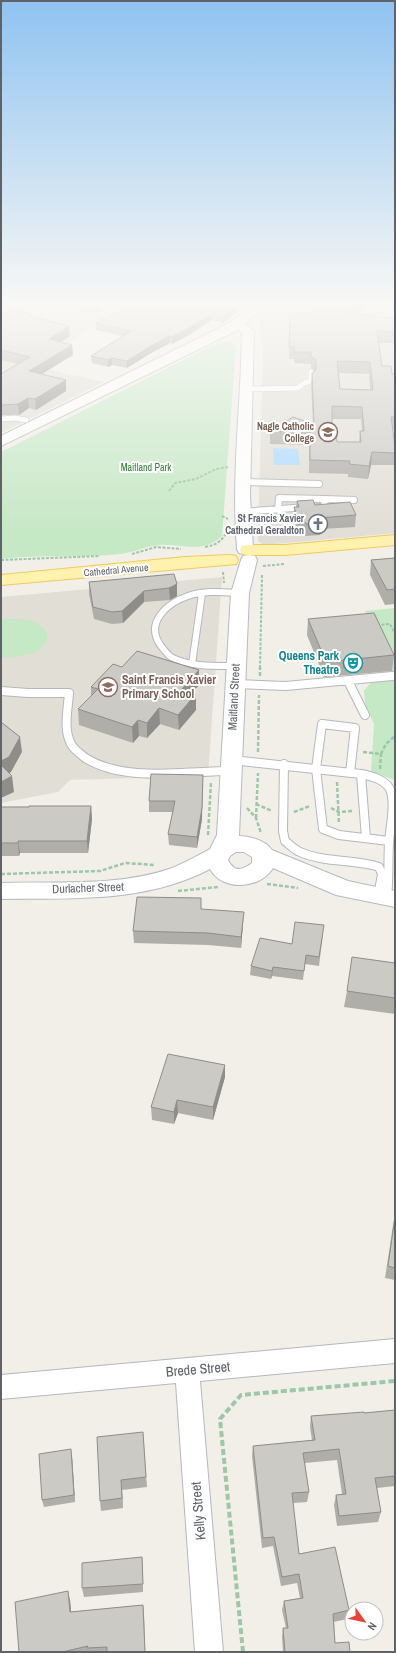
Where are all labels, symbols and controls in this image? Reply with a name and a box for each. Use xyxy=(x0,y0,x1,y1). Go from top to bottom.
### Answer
place label: Nagle Catholic College xyxy=(257,420,314,445)
school or university icon: Nagle Catholic College xyxy=(317,421,339,443)
park label: Maitland Park xyxy=(121,461,172,474)
place label: St Francis Xavier Cathedral Geraldton xyxy=(225,512,305,537)
church icon: St Francis Xavier Cathedral Geraldton xyxy=(307,513,329,535)
street label: Cathedral Avenue xyxy=(83,561,149,579)
place label: Queens Park Theatre xyxy=(279,648,340,678)
theatre icon: Queens Park Theatre xyxy=(342,652,364,674)
street label: Maitland Street xyxy=(224,663,244,731)
place label: Saint Francis Xavier Primary School xyxy=(122,672,216,702)
school or university icon: Saint Francis Xavier Primary School xyxy=(97,676,119,698)
street label: Durlacher Street xyxy=(52,879,124,897)
street label: Brede Street xyxy=(165,1357,231,1381)
street label: Kelly Street xyxy=(186,1481,210,1541)
north arrow xyxy=(344,1601,384,1641)
text: N xyxy=(365,1620,380,1633)

